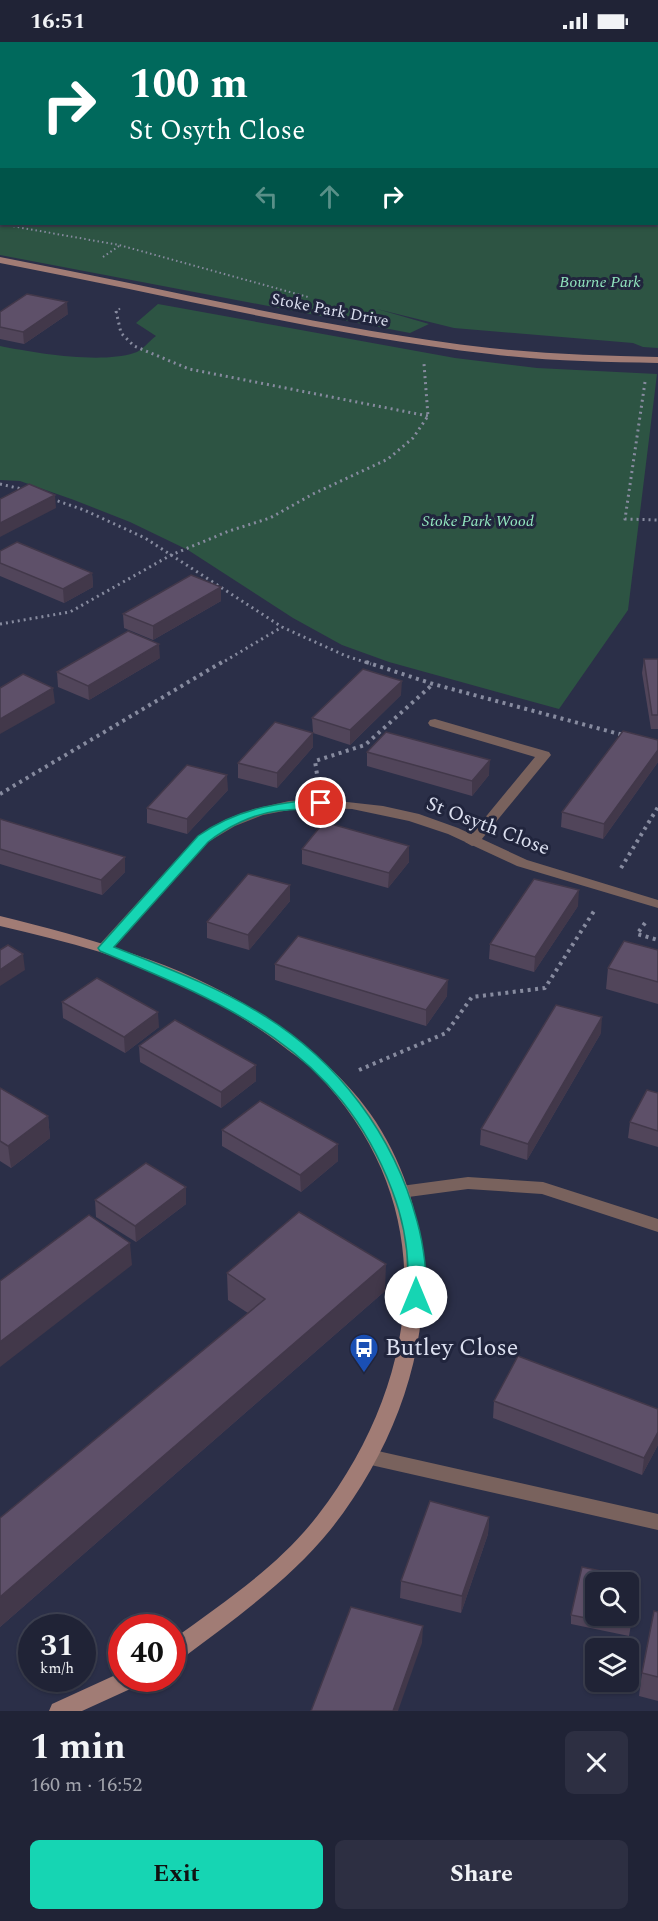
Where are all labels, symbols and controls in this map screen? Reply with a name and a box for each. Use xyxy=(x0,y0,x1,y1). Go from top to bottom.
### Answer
text: 16:51 xyxy=(30,5,85,38)
text: 100 m xyxy=(129,53,248,116)
icon: right xyxy=(30,66,108,144)
text: St Osyth Close xyxy=(129,110,305,152)
icon: left xyxy=(250,180,283,213)
icon: ahead xyxy=(313,180,346,213)
icon: right xyxy=(376,180,409,213)
park label: Bourne Park xyxy=(559,270,641,294)
street label: Stoke Park Drive xyxy=(269,287,391,333)
park label: Stoke Park Wood xyxy=(422,509,534,533)
pin xyxy=(295,777,346,828)
icon: arrive xyxy=(304,786,337,819)
street label: St Osyth Close xyxy=(422,789,554,863)
position arrow xyxy=(384,1265,448,1329)
place label: Butley Close xyxy=(385,1330,518,1366)
bus stop icon: Butley Close xyxy=(348,1332,380,1374)
map controls xyxy=(585,1572,639,1692)
button: search xyxy=(585,1572,639,1626)
speed limit sign: 40 xyxy=(108,1614,186,1692)
text: 31 xyxy=(40,1623,74,1669)
button: layers xyxy=(585,1638,639,1692)
text: km/h xyxy=(40,1657,74,1680)
text: 1 min xyxy=(30,1720,126,1775)
button: close xyxy=(565,1731,628,1794)
text: 160 m · 16:52 xyxy=(30,1770,142,1800)
button: Exit xyxy=(30,1840,323,1909)
button: Share xyxy=(335,1840,628,1909)

